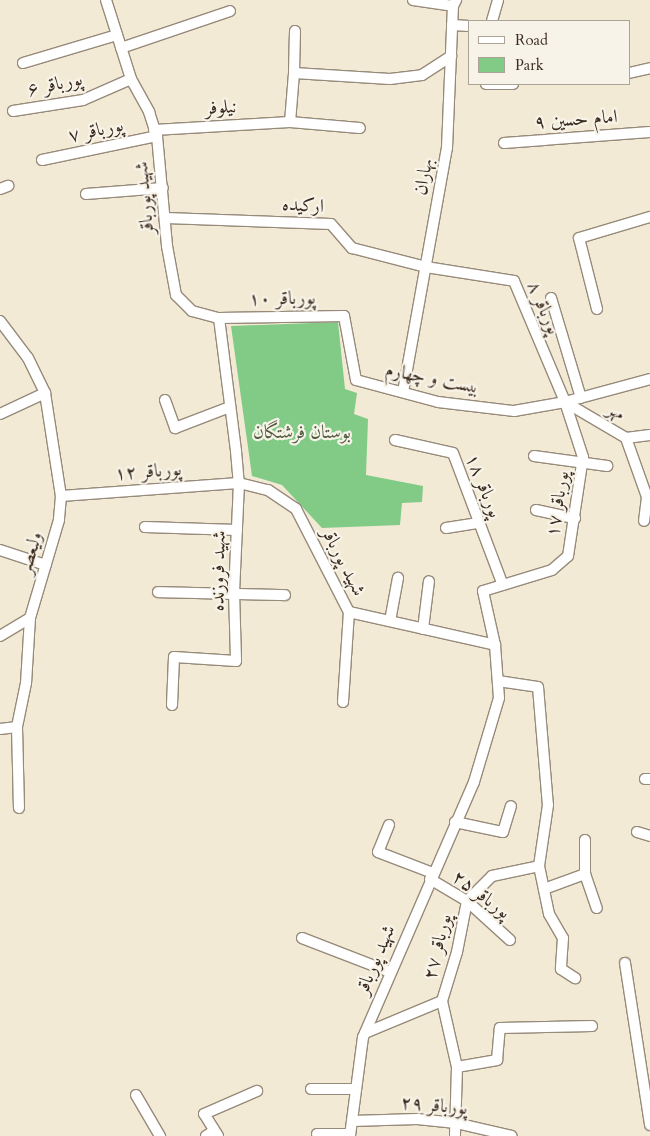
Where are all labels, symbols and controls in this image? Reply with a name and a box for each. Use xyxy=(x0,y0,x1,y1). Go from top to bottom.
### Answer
legend xyxy=(468,20,630,85)
text: Road xyxy=(515,30,548,50)
text: Park xyxy=(515,55,544,75)
street label: پورباقر ۶ xyxy=(25,68,85,102)
street label: نیلوفر xyxy=(205,96,237,120)
street label: امام حسین ۹ xyxy=(534,106,618,134)
street label: پورباقر ۷ xyxy=(66,114,126,148)
street label: بهاران xyxy=(410,157,438,197)
street label: شهید پورباقر xyxy=(130,160,160,236)
street label: ارکیده xyxy=(281,194,325,218)
street label: پورباقر ۸ xyxy=(521,278,565,338)
street label: پورباقر ۱۰ xyxy=(248,287,316,311)
street label: بیست و چهارم xyxy=(383,359,481,399)
street label: مهر xyxy=(603,398,629,426)
park label: بوستان فرشتگان xyxy=(253,422,351,444)
street label: پورباقر ۱۸ xyxy=(460,451,506,521)
street label: پورباقر ۱۲ xyxy=(114,458,182,486)
street label: پورباقر ۱۷ xyxy=(542,469,574,539)
street label: شهید پورباقر xyxy=(316,524,370,600)
street label: ولیعصر xyxy=(14,529,48,577)
street label: شهید فروزنده xyxy=(207,530,231,612)
street label: پورباقر ۲۵ xyxy=(447,866,515,924)
street label: پورباقر ۲۷ xyxy=(419,912,457,982)
street label: شهید پورباقر xyxy=(351,922,401,998)
street label: پورباقر ۲۹ xyxy=(400,1092,468,1120)

